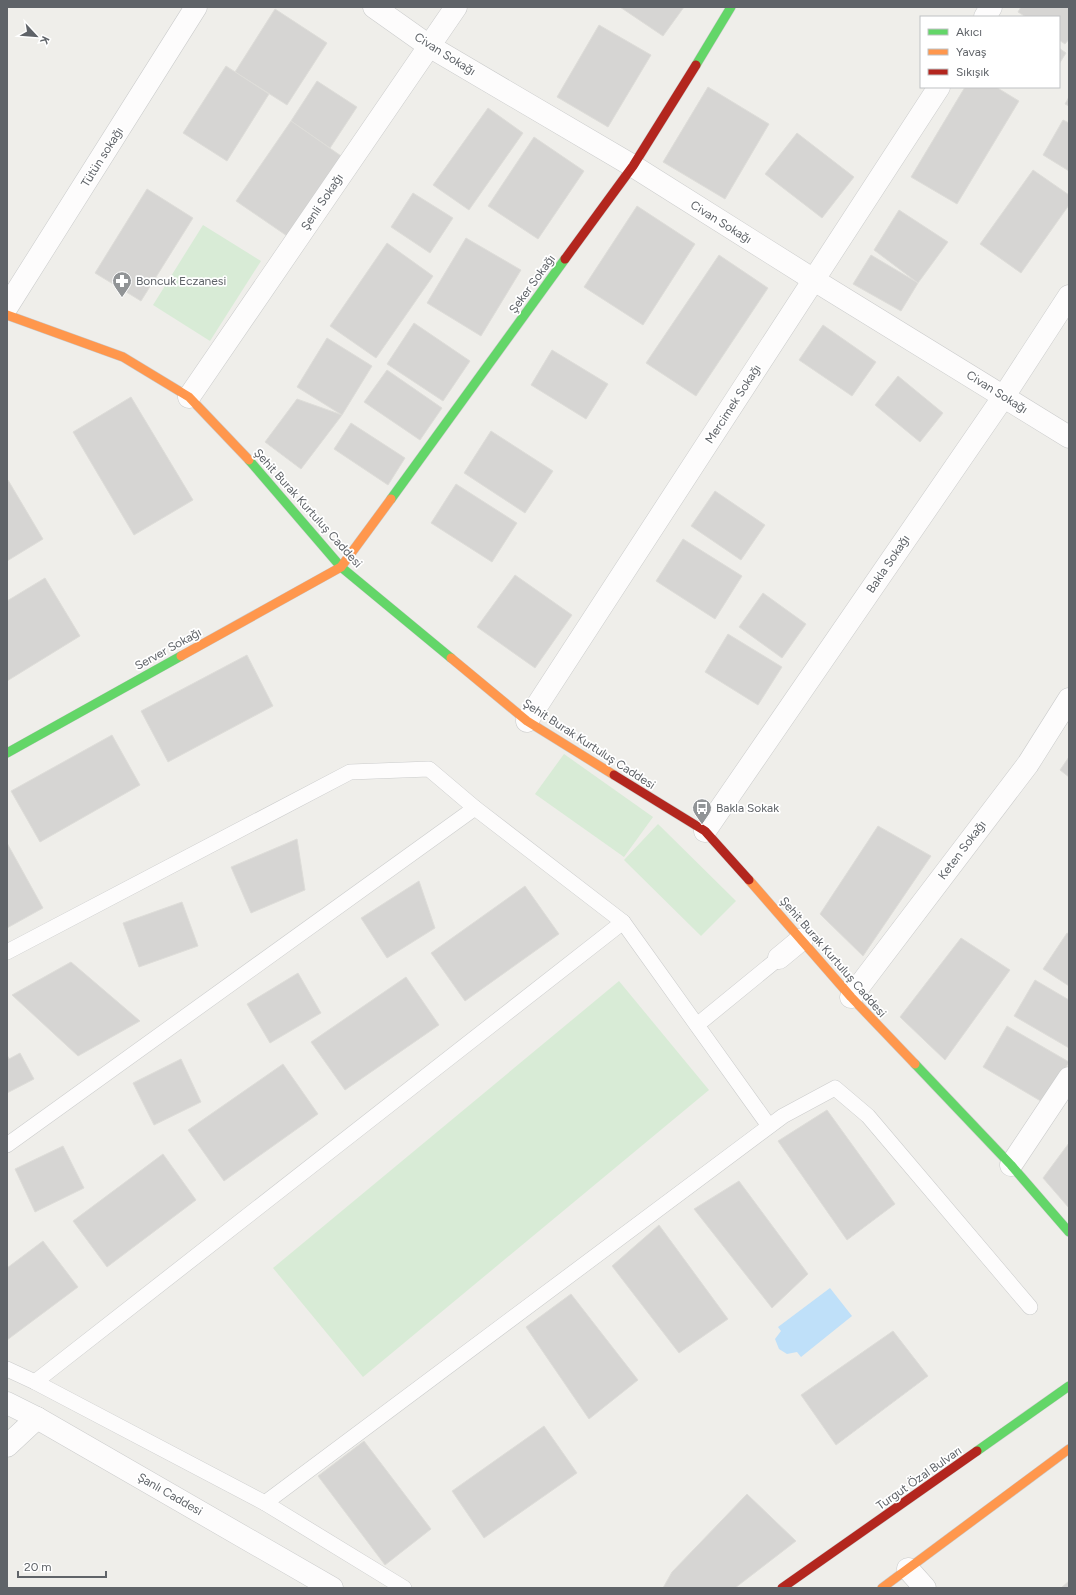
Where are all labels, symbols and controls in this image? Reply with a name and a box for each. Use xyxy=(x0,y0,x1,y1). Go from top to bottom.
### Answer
north arrow xyxy=(16,16,56,56)
legend xyxy=(920,16,1060,88)
text: Akıcı xyxy=(956,25,982,39)
street label: Civan Sokağı xyxy=(412,30,478,78)
text: K xyxy=(37,34,52,47)
text: Yavaş xyxy=(956,45,987,59)
text: Sıkışık xyxy=(956,65,989,79)
street label: Tütün sokağı xyxy=(78,125,126,189)
street label: Şenli Sokağı xyxy=(298,171,346,233)
street label: Civan Sokağı xyxy=(688,198,754,246)
street label: Şeker Sokağı xyxy=(506,252,558,316)
pharmacy icon: Boncuk Eczanesi xyxy=(111,270,133,298)
place label: Boncuk Eczanesi xyxy=(136,274,226,288)
street label: Mercimek Sokağı xyxy=(702,362,764,446)
street label: Civan Sokağı xyxy=(964,368,1030,416)
street label: Şehit Burak Kurtuluş Caddesi xyxy=(251,446,365,570)
street label: Bakla Sokağı xyxy=(863,532,913,596)
street label: Server Sokağı xyxy=(132,625,204,673)
street label: Şehit Burak Kurtuluş Caddesi xyxy=(520,696,658,792)
bus stop icon: Bakla Sokak xyxy=(691,797,713,825)
place label: Bakla Sokak xyxy=(716,801,779,815)
street label: Keten Sokağı xyxy=(935,818,989,882)
street label: Şehit Burak Kurtuluş Caddesi xyxy=(777,894,889,1020)
street label: Turgut Özal Bulvarı xyxy=(874,1443,964,1513)
street label: Şanlı Caddesi xyxy=(135,1470,205,1518)
scale bar xyxy=(18,1553,106,1579)
text: 20 m xyxy=(24,1560,52,1574)

